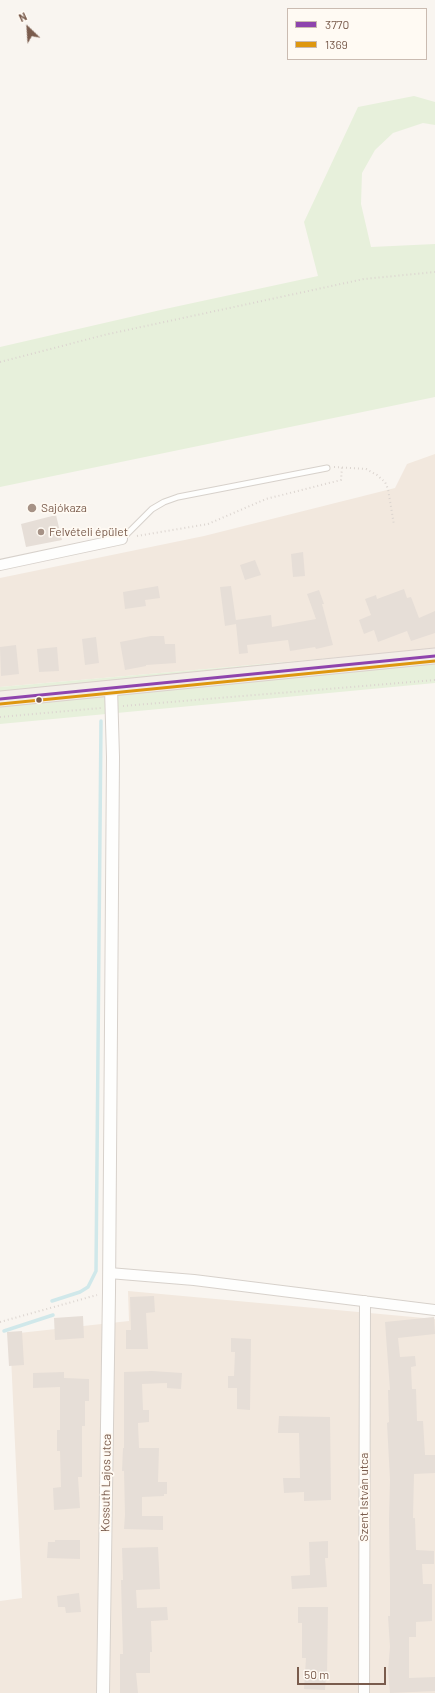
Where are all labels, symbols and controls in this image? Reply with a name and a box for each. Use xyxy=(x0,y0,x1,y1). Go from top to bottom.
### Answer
north arrow xyxy=(8,8,48,48)
legend xyxy=(287,8,427,60)
text: N xyxy=(17,9,29,24)
text: 3770 xyxy=(325,17,349,31)
text: 1369 xyxy=(325,37,348,51)
place label: Sajókaza xyxy=(41,501,87,515)
marker: Sajókaza xyxy=(26,502,38,514)
place label: Felvételi épület xyxy=(49,525,128,539)
marker: Felvételi épület xyxy=(36,527,46,537)
unlabelled marker xyxy=(34,695,44,705)
street label: Kossuth Lajos utca xyxy=(98,1434,114,1532)
street label: Szent István utca xyxy=(357,1453,371,1541)
scale bar xyxy=(299,1659,388,1685)
text: 50 m xyxy=(304,1667,329,1681)

